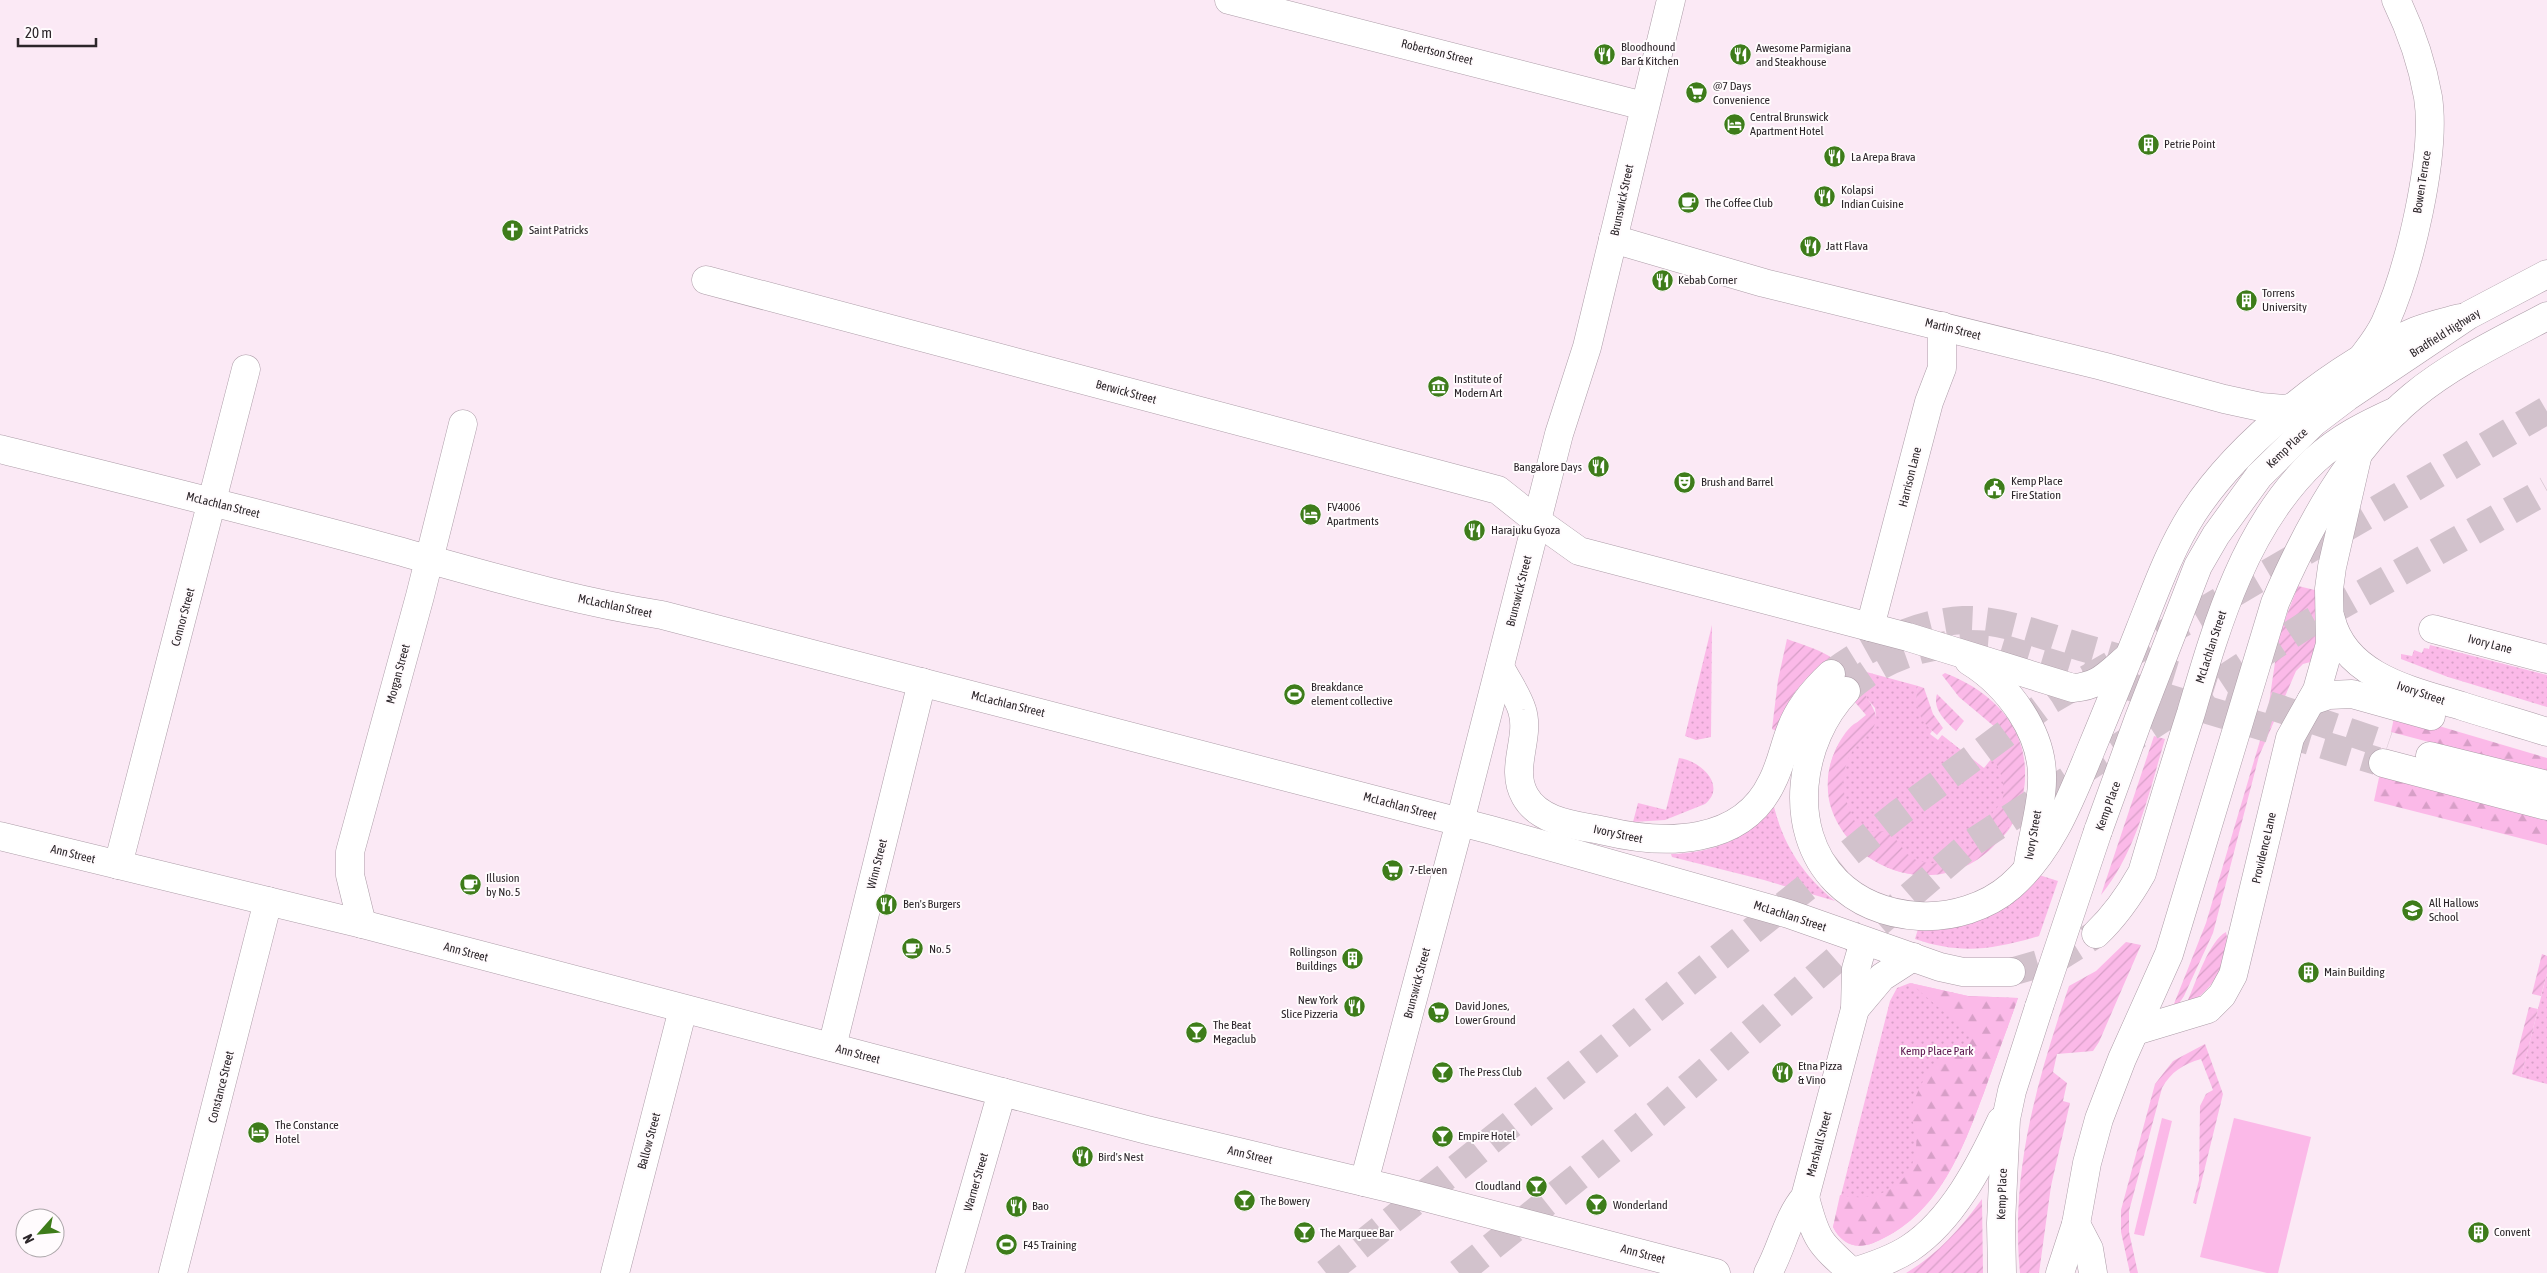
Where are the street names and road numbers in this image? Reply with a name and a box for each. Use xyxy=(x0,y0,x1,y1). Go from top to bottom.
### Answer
street label: Robertson Street xyxy=(1400,36,1475,68)
street label: Bowen Terrace xyxy=(2410,150,2434,214)
street label: Brunswick Street xyxy=(1608,162,1637,237)
street label: Bradfield Highway xyxy=(2407,306,2483,360)
street label: Martin Street xyxy=(1924,315,1983,343)
street label: Berwick Street xyxy=(1094,377,1158,407)
street label: Kemp Place xyxy=(2264,425,2310,471)
street label: Harrison Lane xyxy=(1896,446,1924,508)
street label: McLachlan Street xyxy=(185,489,262,521)
street label: Brunswick Street xyxy=(1503,554,1535,628)
street label: Connor Street xyxy=(168,586,198,648)
street label: McLachlan Street xyxy=(577,591,654,621)
street label: McLachlan Street xyxy=(2193,608,2229,685)
street label: Ivory Lane xyxy=(2466,631,2514,657)
street label: Morgan Street xyxy=(383,642,413,705)
street label: Ivory Street xyxy=(2395,678,2447,708)
street label: McLachlan Street xyxy=(970,688,1047,720)
street label: Kemp Place xyxy=(2093,779,2123,833)
street label: McLachlan Street xyxy=(1362,789,1439,823)
street label: Ivory Street xyxy=(2022,809,2044,861)
street label: Providence Lane xyxy=(2249,811,2279,885)
street label: Ivory Street xyxy=(1592,822,1644,846)
street label: Winn Street xyxy=(864,837,890,890)
street label: Ann Street xyxy=(49,842,97,866)
street label: McLachlan Street xyxy=(1752,898,1829,934)
street label: Ann Street xyxy=(442,939,490,965)
street label: Brunswick Street xyxy=(1401,946,1433,1020)
street label: Ann Street xyxy=(834,1041,882,1067)
street label: Constance Street xyxy=(205,1049,237,1125)
street label: Marshall Street xyxy=(1804,1109,1835,1178)
street label: Ballow Street xyxy=(635,1111,663,1171)
street label: Ann Street xyxy=(1226,1143,1274,1167)
street label: Warner Street xyxy=(961,1151,991,1213)
street label: Kemp Place xyxy=(1994,1168,2010,1220)
street label: Ann Street xyxy=(1619,1241,1667,1267)

